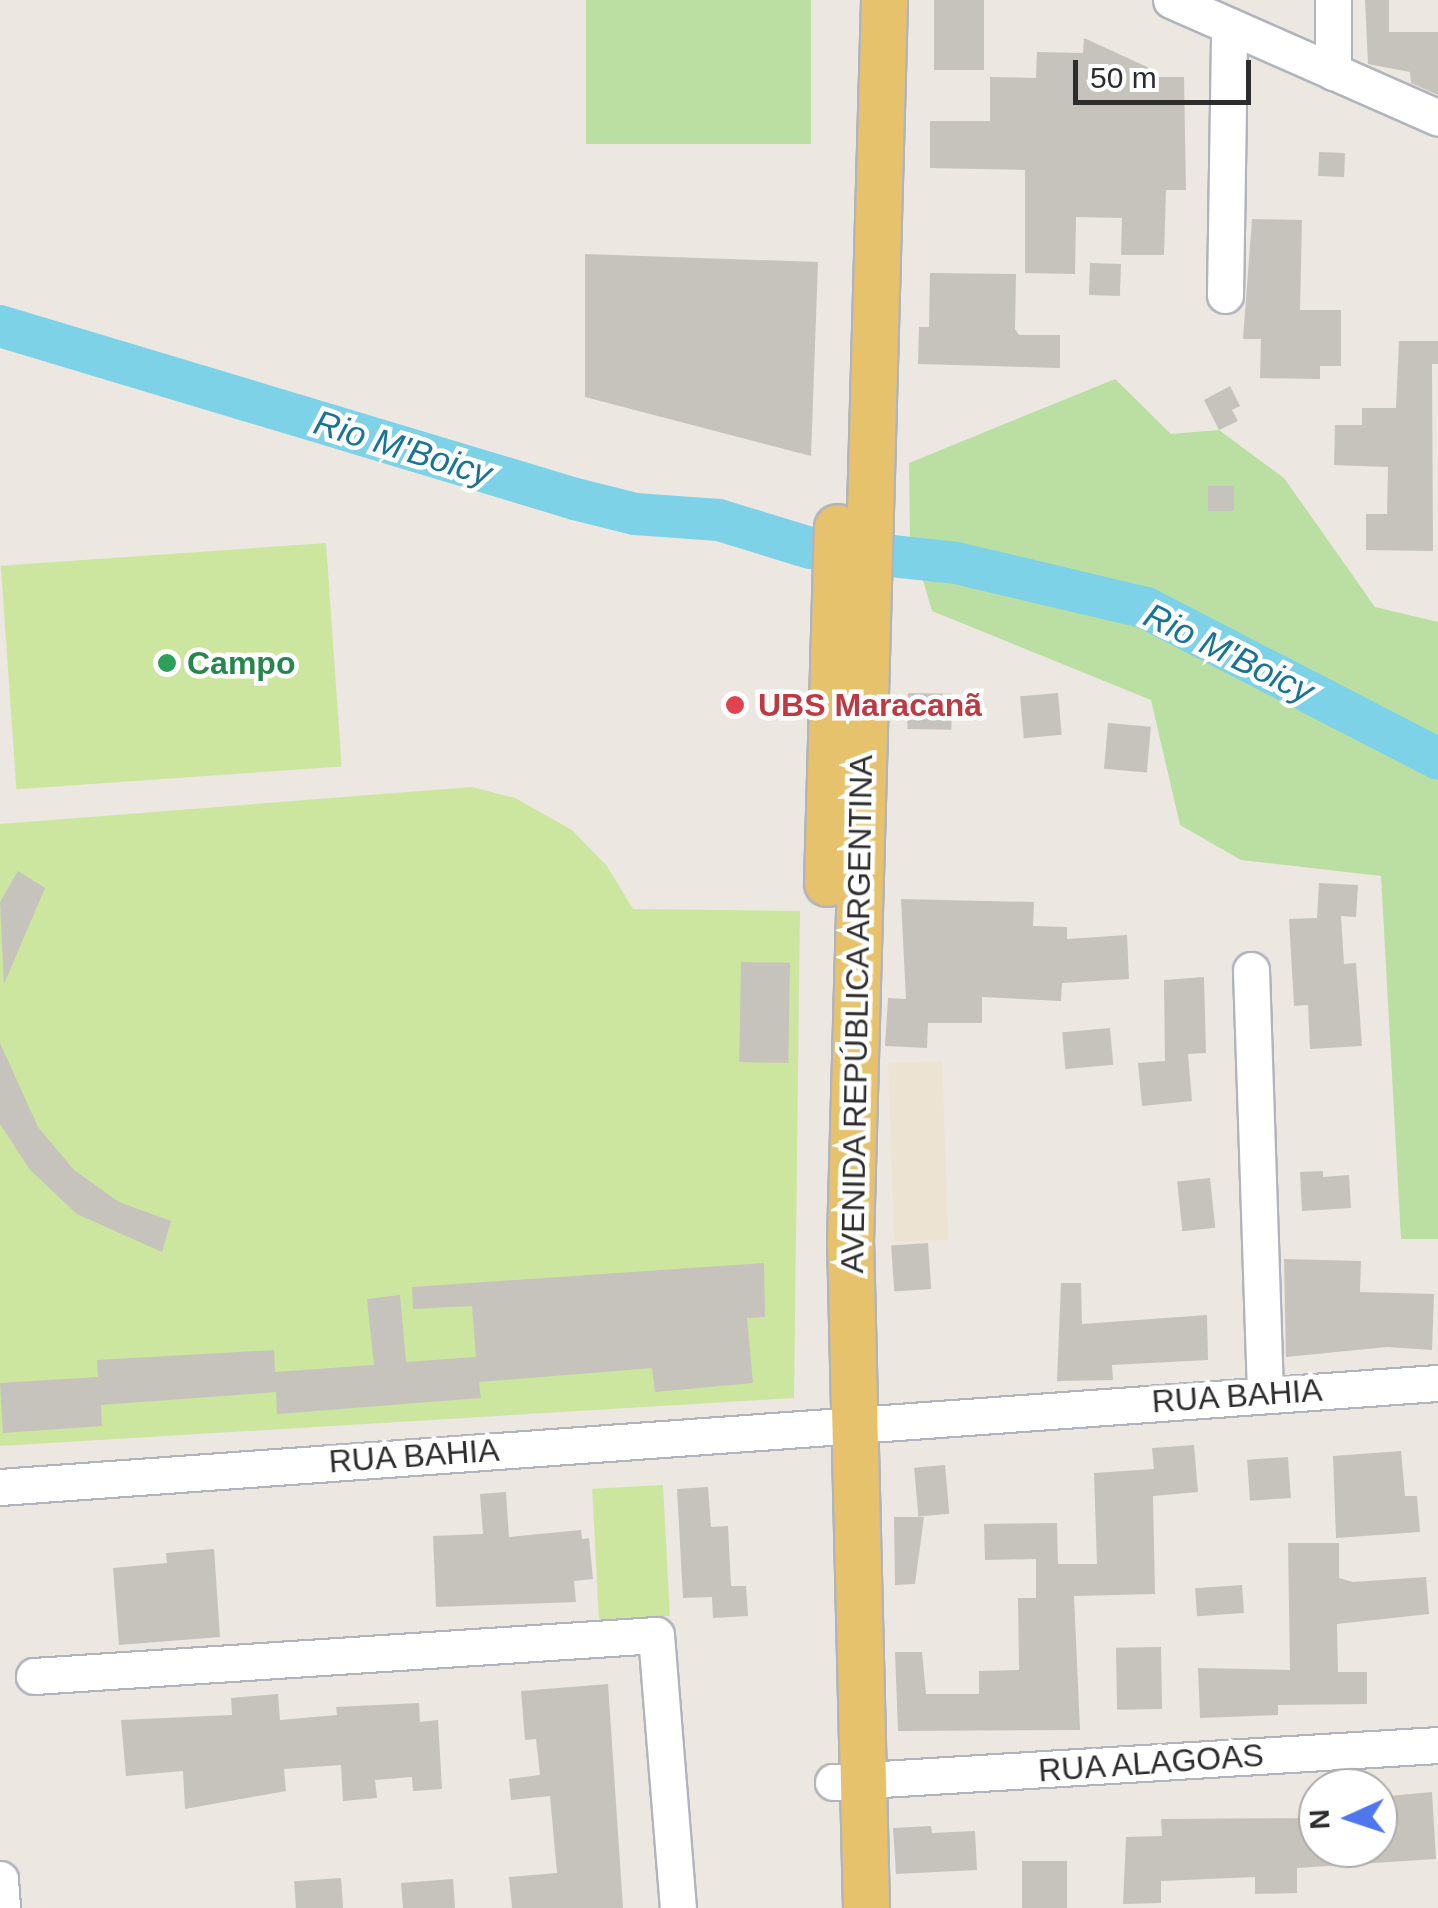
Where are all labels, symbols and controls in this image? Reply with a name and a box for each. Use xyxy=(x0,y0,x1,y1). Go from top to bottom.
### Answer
scale bar xyxy=(1078,40,1256,102)
text: 50 m xyxy=(1090,61,1157,94)
water label: Rio M'Boicy xyxy=(309,401,497,495)
water label: Rio M'Boicy xyxy=(1137,594,1321,712)
place label: Campo xyxy=(187,644,295,682)
marker: Campo xyxy=(156,652,178,674)
place label: UBS Maracanã xyxy=(758,686,982,724)
marker: UBS Maracanã xyxy=(722,692,748,718)
street label: AVENIDA REPÚBLICA ARGENTINA xyxy=(833,752,881,1276)
street label: RUA BAHIA xyxy=(1150,1371,1324,1421)
street label: RUA BAHIA xyxy=(327,1431,501,1481)
street label: RUA ALAGOAS xyxy=(1035,1736,1267,1790)
north arrow xyxy=(1298,1768,1398,1868)
text: N xyxy=(1304,1809,1336,1830)

